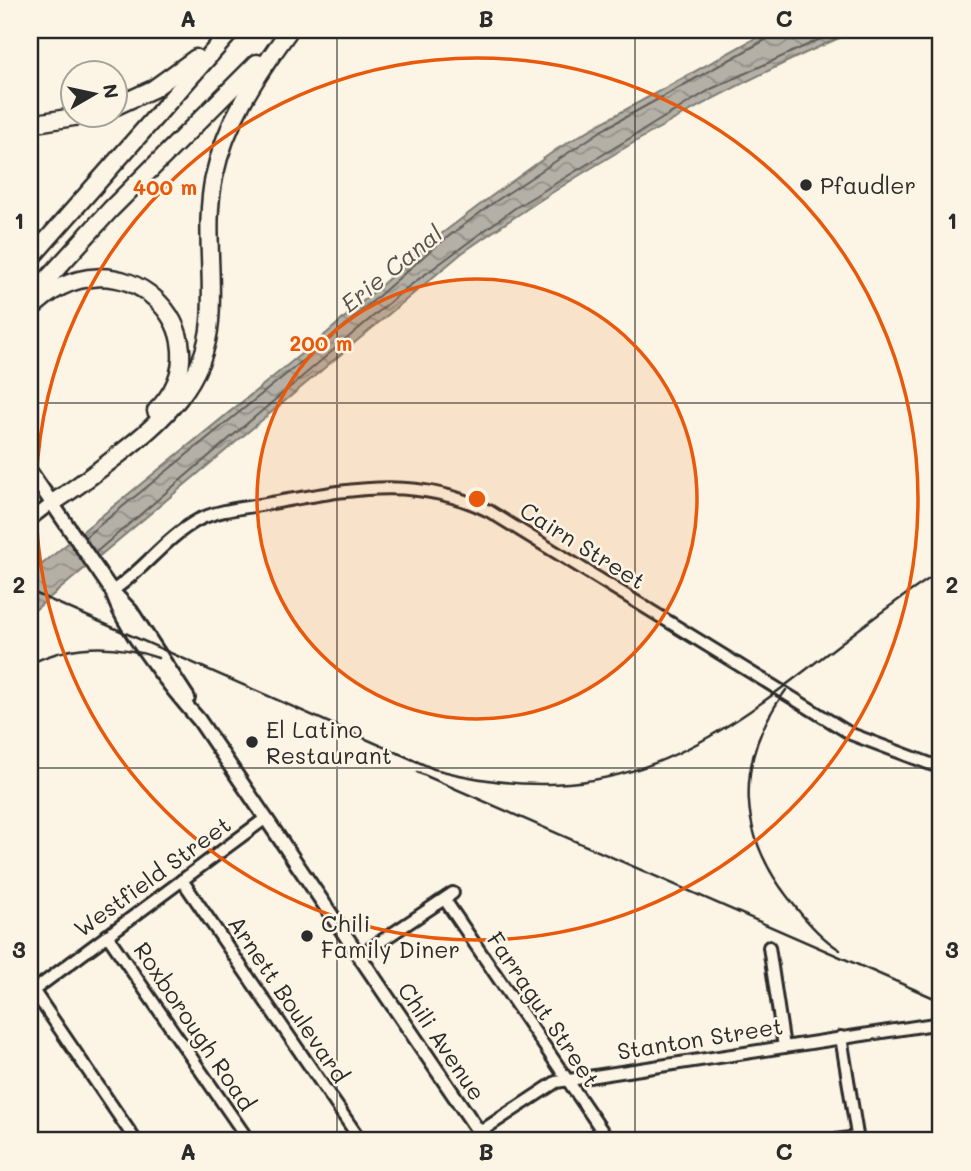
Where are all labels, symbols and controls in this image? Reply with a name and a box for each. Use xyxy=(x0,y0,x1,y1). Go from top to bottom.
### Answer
text: A xyxy=(180,3,196,33)
text: B xyxy=(478,3,494,33)
text: C xyxy=(775,3,793,33)
north arrow xyxy=(60,60,130,130)
text: N xyxy=(98,82,125,100)
place label: Pfaudler xyxy=(820,170,916,200)
text: 400 m xyxy=(133,173,197,200)
marker: Pfaudler xyxy=(798,177,814,193)
text: 1 xyxy=(14,205,24,235)
text: 1 xyxy=(947,205,957,235)
water label: Erie Canal xyxy=(334,218,448,318)
text: 200 m xyxy=(290,329,352,356)
centre of rings xyxy=(465,487,489,511)
street label: Cairn Street xyxy=(515,494,651,596)
text: 2 xyxy=(13,569,25,599)
text: 2 xyxy=(946,569,958,599)
place label: El Latino Restaurant xyxy=(266,714,392,770)
marker: El Latino Restaurant xyxy=(244,734,260,750)
street label: Westfield Street xyxy=(68,809,236,943)
place label: Chili Family Diner xyxy=(321,908,460,964)
street label: Arnett Boulevard xyxy=(222,910,356,1088)
street label: Farragut Street xyxy=(481,925,607,1093)
marker: Chili Family Diner xyxy=(299,928,315,944)
text: 3 xyxy=(12,934,26,964)
text: 3 xyxy=(945,934,959,964)
street label: Roxborough Road xyxy=(127,936,263,1116)
street label: Chili Avenue xyxy=(391,976,493,1106)
street label: Stanton Street xyxy=(615,1010,785,1066)
text: A xyxy=(180,1136,196,1166)
text: B xyxy=(478,1136,494,1166)
text: C xyxy=(775,1136,793,1166)

